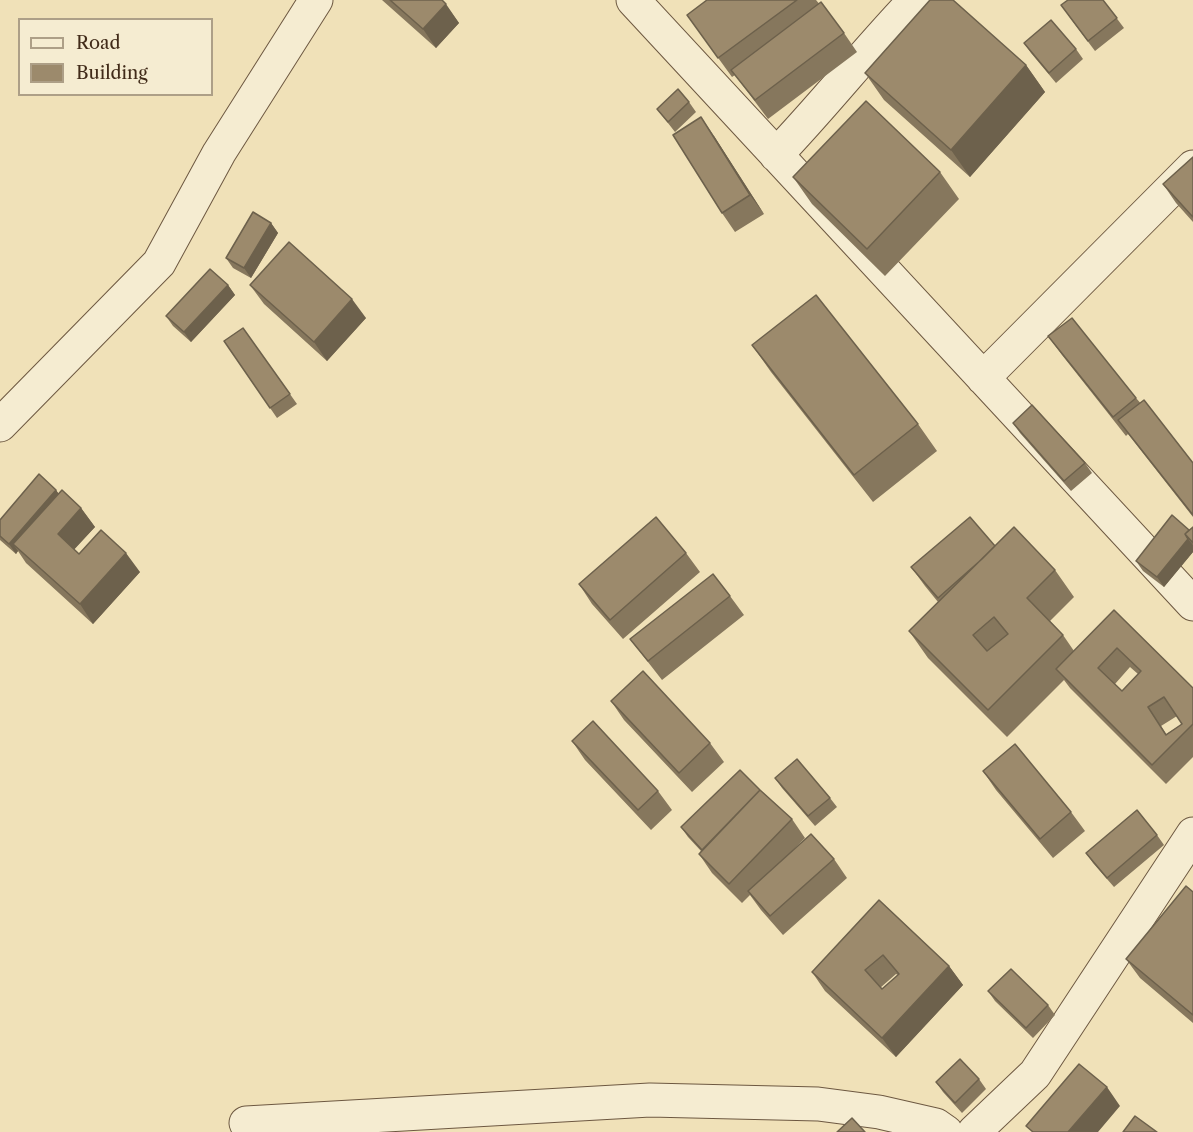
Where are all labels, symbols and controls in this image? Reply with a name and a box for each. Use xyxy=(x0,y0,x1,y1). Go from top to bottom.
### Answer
legend xyxy=(18,18,213,96)
text: Road xyxy=(76,32,121,54)
text: Building xyxy=(76,62,148,84)

